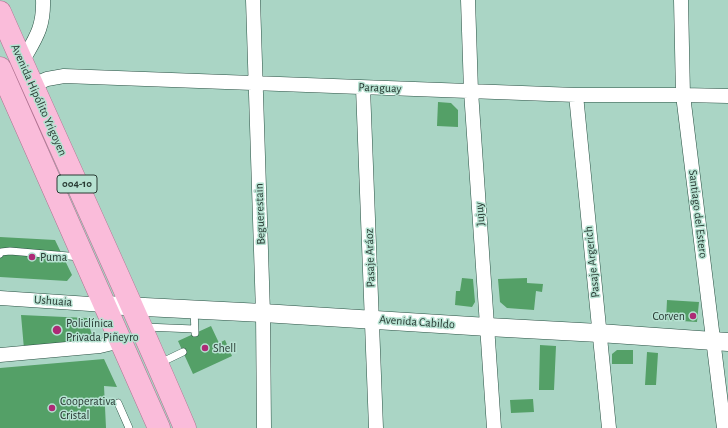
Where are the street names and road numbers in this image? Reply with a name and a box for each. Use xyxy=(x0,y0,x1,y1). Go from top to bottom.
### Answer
street label: Avenida Hipólito Yrigoyen xyxy=(8,42,70,158)
street label: Paraguay xyxy=(358,80,402,96)
street label: Santiago del Estero xyxy=(685,169,711,259)
road number: 004-10 xyxy=(57,175,97,193)
street label: Beguerestain xyxy=(252,183,268,245)
street label: Jujuy xyxy=(472,202,488,226)
street label: Pasaje Argerich xyxy=(581,226,603,298)
street label: Pasaje Aráoz xyxy=(362,228,378,288)
street label: Ushuaia xyxy=(33,292,73,310)
street label: Avenida Cabildo xyxy=(379,312,455,332)

